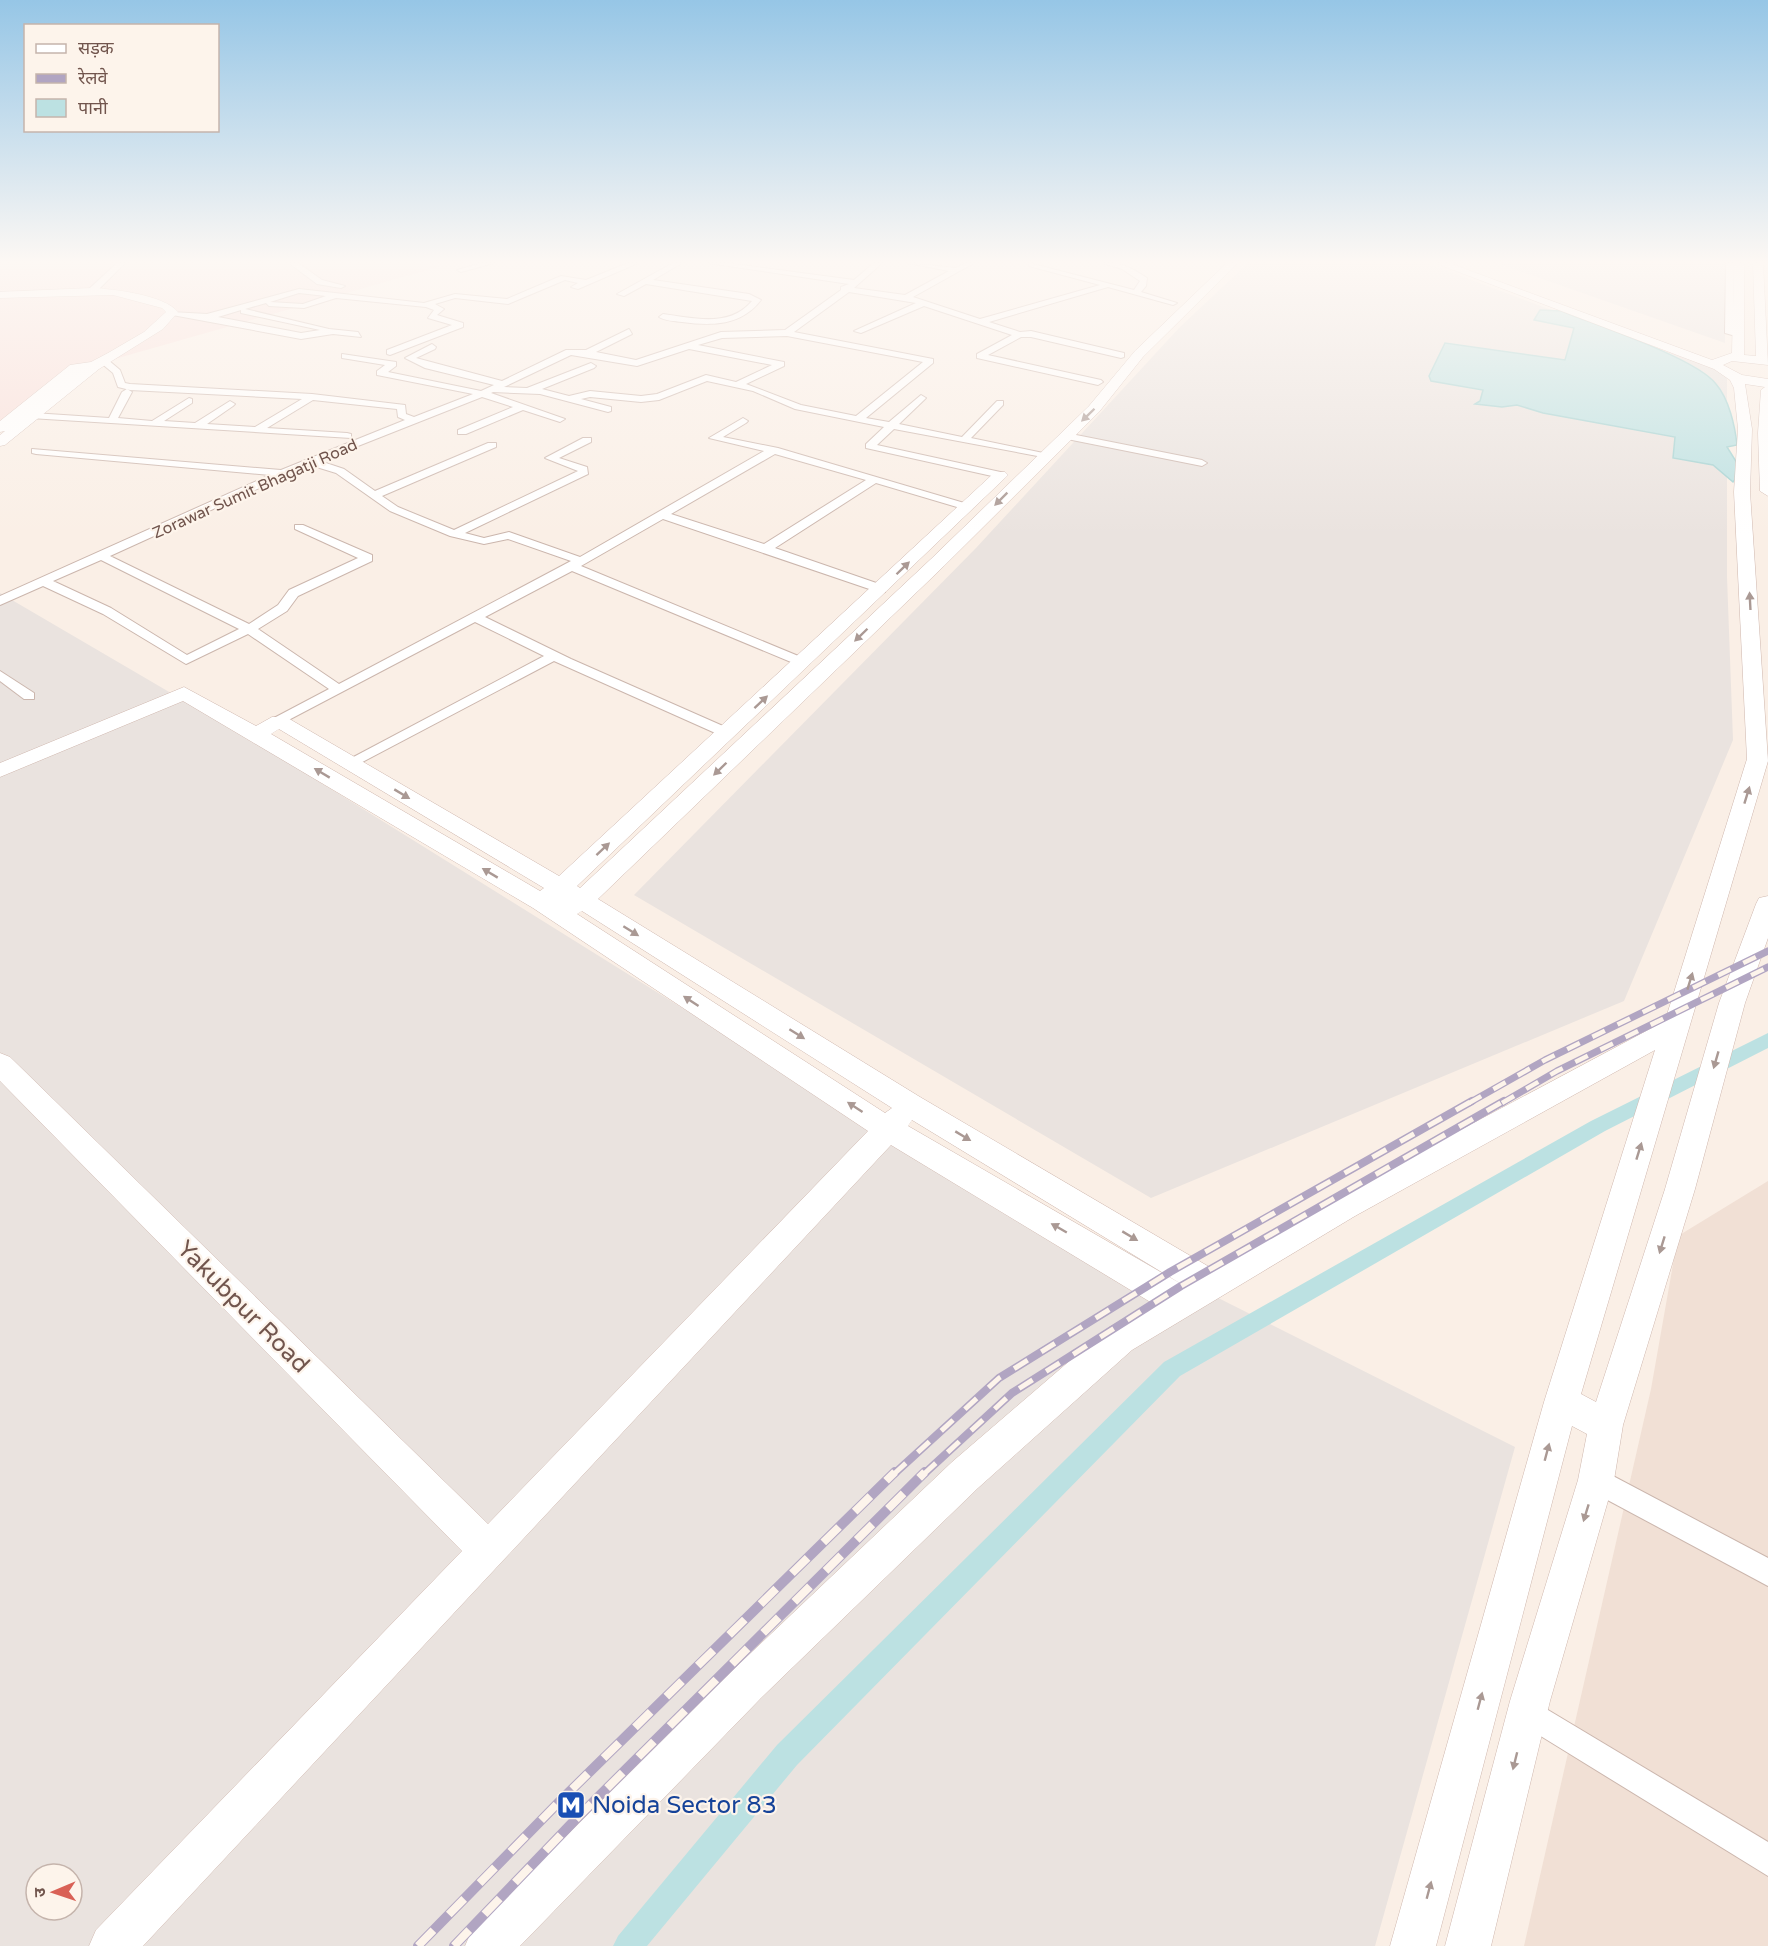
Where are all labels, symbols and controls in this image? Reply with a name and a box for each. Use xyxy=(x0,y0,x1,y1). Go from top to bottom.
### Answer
legend xyxy=(24,24,219,132)
text: सड़क xyxy=(78,37,115,59)
text: रेलवे xyxy=(77,67,109,89)
text: पानी xyxy=(78,97,108,119)
one-way arrow xyxy=(1080,408,1095,422)
street label: Zorawar Sumit Bhagatji Road xyxy=(149,435,361,543)
one-way arrow xyxy=(994,491,1008,505)
one-way arrow xyxy=(896,562,910,576)
one-way arrow xyxy=(1745,592,1754,611)
one-way arrow xyxy=(854,628,869,641)
one-way arrow xyxy=(753,695,768,709)
one-way arrow xyxy=(712,762,727,776)
one-way arrow xyxy=(314,769,331,779)
one-way arrow xyxy=(1743,785,1752,803)
one-way arrow xyxy=(394,789,410,800)
one-way arrow xyxy=(596,843,610,857)
one-way arrow xyxy=(482,867,498,878)
one-way arrow xyxy=(623,926,639,937)
one-way arrow xyxy=(1686,972,1695,990)
one-way arrow xyxy=(684,995,700,1007)
one-way arrow xyxy=(789,1029,805,1040)
one-way arrow xyxy=(1711,1051,1720,1069)
one-way arrow xyxy=(847,1102,863,1113)
one-way arrow xyxy=(955,1131,971,1142)
one-way arrow xyxy=(1635,1142,1644,1160)
one-way arrow xyxy=(1050,1224,1067,1234)
one-way arrow xyxy=(1122,1231,1138,1242)
street label: Yakubpur Road xyxy=(171,1235,315,1379)
one-way arrow xyxy=(1657,1236,1666,1254)
one-way arrow xyxy=(1543,1443,1553,1462)
one-way arrow xyxy=(1581,1504,1590,1522)
one-way arrow xyxy=(1476,1692,1485,1710)
one-way arrow xyxy=(1510,1752,1520,1770)
metro station icon: Noida Sector 83 xyxy=(555,1789,587,1821)
place label: Noida Sector 83 xyxy=(592,1791,777,1820)
north arrow xyxy=(24,1862,84,1922)
one-way arrow xyxy=(1424,1880,1434,1899)
text: उ xyxy=(30,1887,50,1898)

